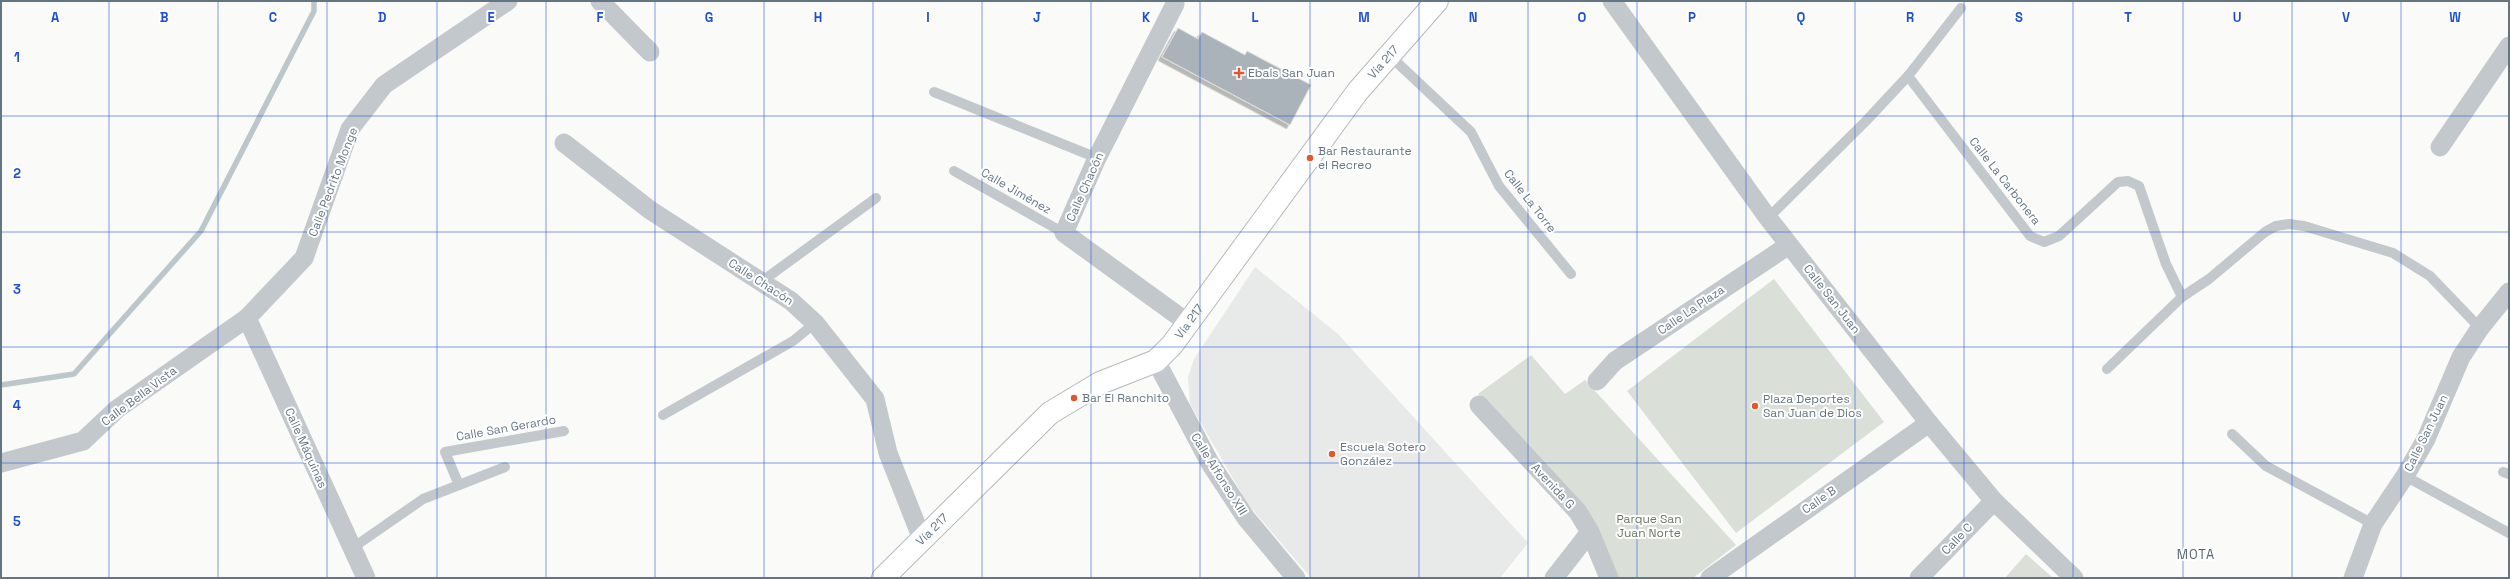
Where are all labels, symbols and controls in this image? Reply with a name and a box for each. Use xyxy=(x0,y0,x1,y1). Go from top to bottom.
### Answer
text: A xyxy=(51,9,60,26)
text: B xyxy=(160,9,169,26)
text: C xyxy=(269,9,277,26)
text: D xyxy=(378,9,387,26)
text: E xyxy=(487,9,495,26)
text: F xyxy=(597,9,604,26)
text: G xyxy=(705,9,713,26)
text: H xyxy=(814,9,822,26)
text: I xyxy=(926,9,930,26)
text: J xyxy=(1033,9,1041,26)
text: K xyxy=(1142,9,1151,26)
text: L xyxy=(1251,9,1259,26)
text: M xyxy=(1358,9,1370,26)
text: N xyxy=(1469,9,1477,26)
text: O xyxy=(1578,9,1587,26)
text: P xyxy=(1688,9,1696,26)
text: Q xyxy=(1797,9,1806,26)
text: R xyxy=(1906,9,1914,26)
text: S xyxy=(2015,9,2023,26)
text: T xyxy=(2124,9,2132,26)
text: U xyxy=(2233,9,2241,26)
text: V xyxy=(2342,9,2350,26)
text: W xyxy=(2449,9,2461,26)
street label: Vía 217 xyxy=(1364,42,1402,82)
text: 1 xyxy=(14,49,20,66)
place label: Ebais San Juan xyxy=(1248,65,1335,81)
marker: Ebais San Juan xyxy=(1233,67,1245,79)
street label: Calle Pedrito Monge xyxy=(305,125,361,239)
street label: Calle La Carbonera xyxy=(1966,134,2044,228)
place label: Bar Restaurante el Recreo xyxy=(1318,143,1412,173)
street label: Calle Chacón xyxy=(1063,150,1107,224)
marker: Bar Restaurante el Recreo xyxy=(1305,153,1315,163)
street label: Calle Jiménez xyxy=(978,164,1054,218)
text: 2 xyxy=(13,165,21,182)
street label: Calle La Torre xyxy=(1500,166,1560,236)
street label: Calle Chacón xyxy=(725,255,797,309)
street label: Calle San Juan xyxy=(1800,261,1864,337)
text: 3 xyxy=(13,281,21,298)
street label: Calle La Plaza xyxy=(1654,282,1728,338)
street label: Vía 217 xyxy=(1171,301,1207,342)
street label: Calle Bella Vista xyxy=(98,362,180,430)
place label: Bar El Ranchito xyxy=(1082,390,1169,406)
place label: Plaza Deportes San Juan de Dios xyxy=(1763,391,1862,421)
street label: Calle San Juan xyxy=(2400,392,2452,474)
marker: Bar El Ranchito xyxy=(1069,393,1079,403)
text: 4 xyxy=(13,397,21,414)
marker: Plaza Deportes San Juan de Dios xyxy=(1750,401,1760,411)
street label: Calle Máquinas xyxy=(281,405,331,491)
street label: Calle San Gerardo xyxy=(455,411,557,445)
street label: Calle Alfonso XIII xyxy=(1187,430,1251,518)
place label: Escuela Sotero González xyxy=(1340,439,1426,469)
marker: Escuela Sotero González xyxy=(1327,449,1337,459)
street label: Avenida G xyxy=(1528,460,1578,512)
street label: Calle B xyxy=(1799,482,1839,518)
street label: Vía 217 xyxy=(912,510,952,549)
park label: Parque San Juan Norte xyxy=(1616,511,1682,541)
text: 5 xyxy=(13,513,21,530)
street label: Calle C xyxy=(1938,519,1976,558)
district label: MOTA xyxy=(2177,546,2215,563)

